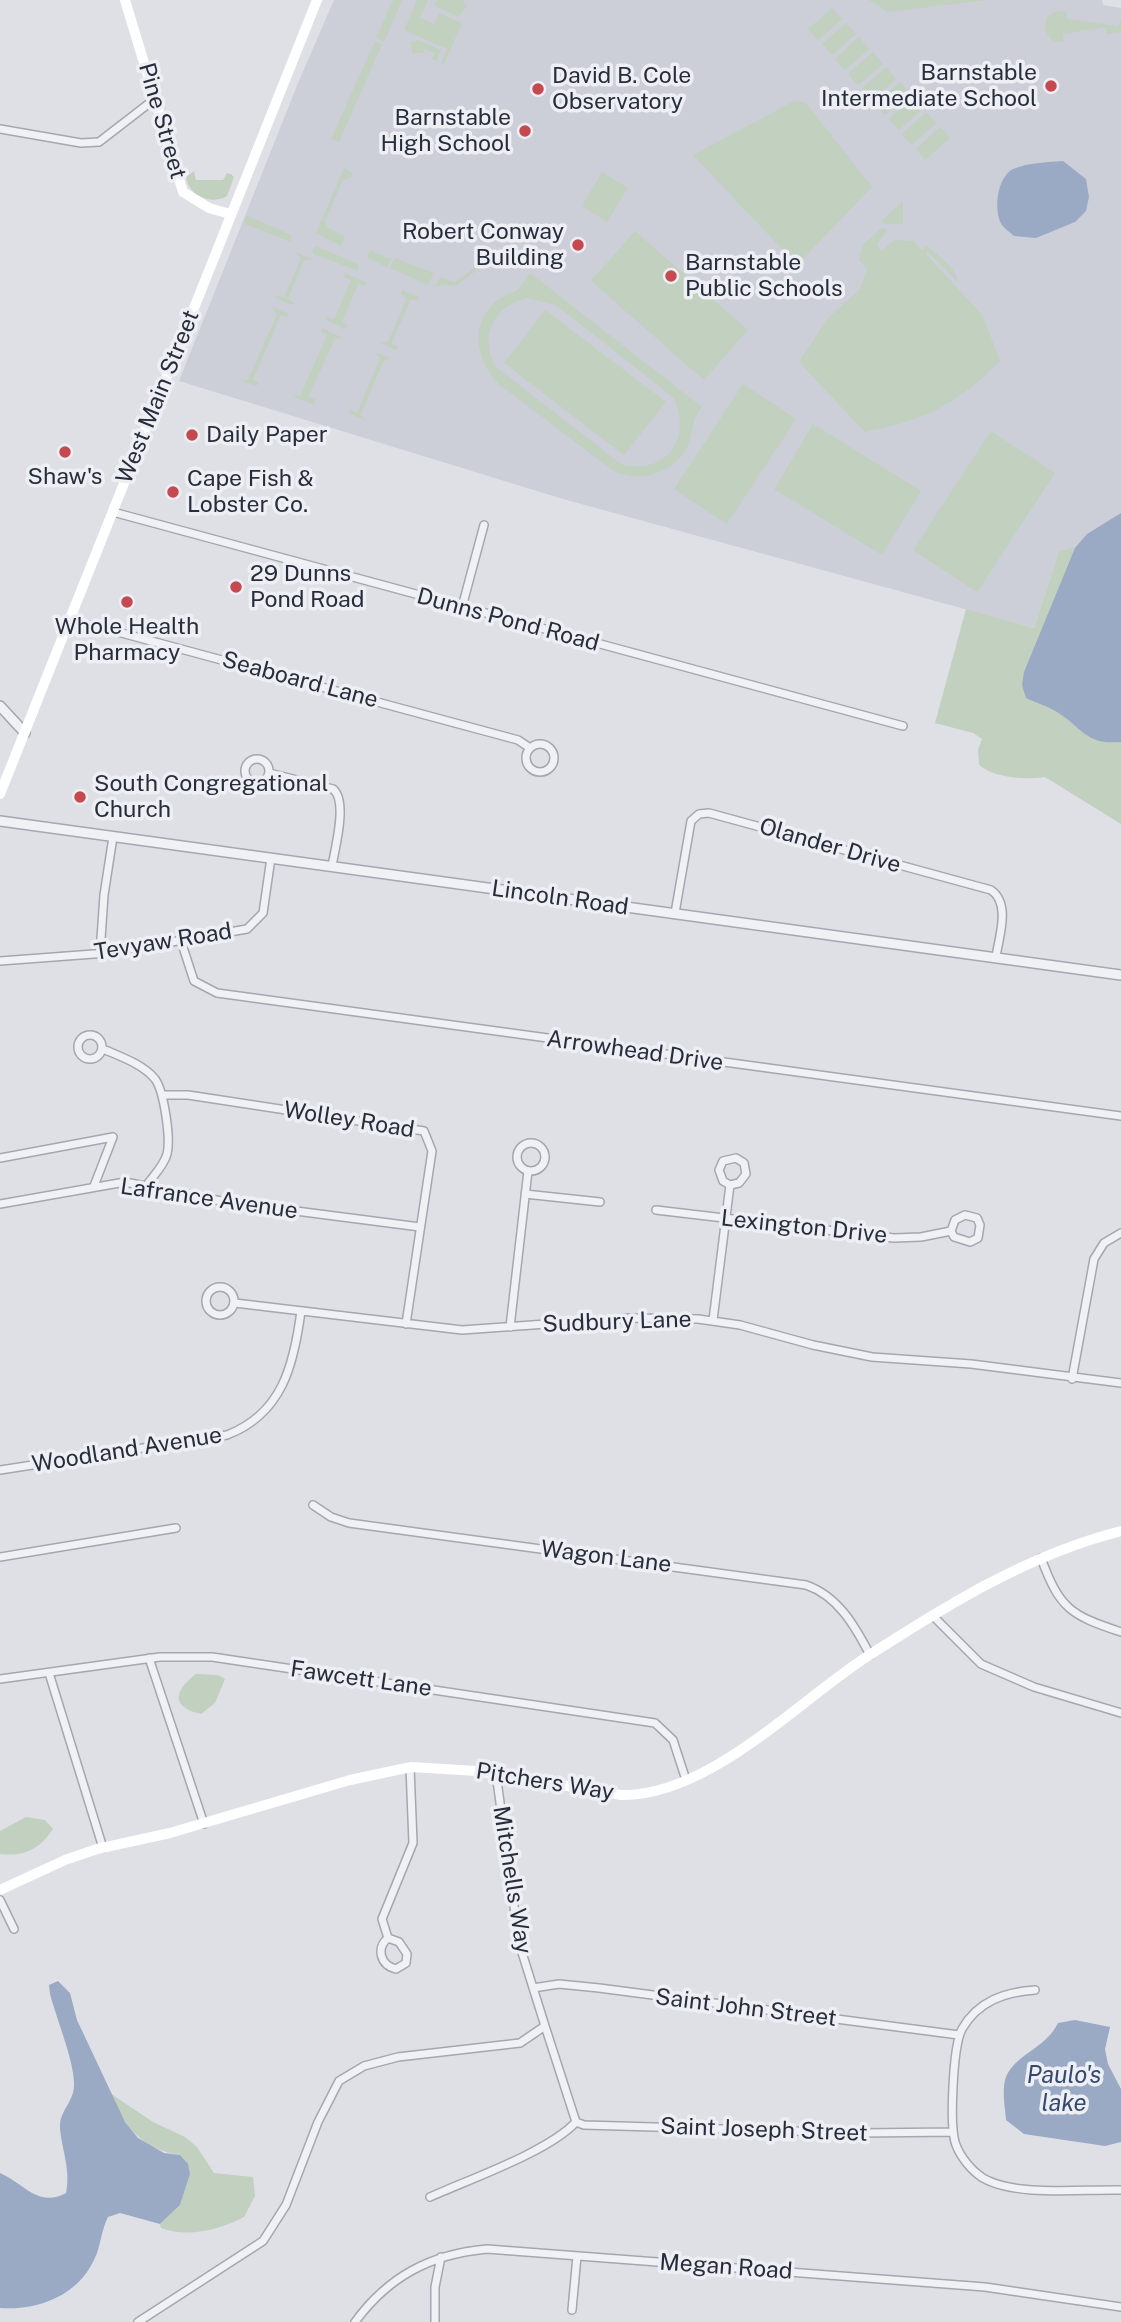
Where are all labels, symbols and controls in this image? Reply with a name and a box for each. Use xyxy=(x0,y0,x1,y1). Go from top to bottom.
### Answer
place label: Barnstable Intermediate School xyxy=(821,59,1037,113)
street label: Pine Street xyxy=(132,60,192,182)
place label: David B. Cole Observatory xyxy=(552,62,691,116)
marker: Barnstable Intermediate School xyxy=(1043,78,1059,94)
marker: David B. Cole Observatory xyxy=(530,81,546,97)
place label: Barnstable High School xyxy=(381,104,511,158)
marker: Barnstable High School xyxy=(517,123,533,139)
place label: Robert Conway Building xyxy=(402,218,564,272)
marker: Robert Conway Building xyxy=(570,237,586,253)
place label: Barnstable Public Schools xyxy=(685,249,843,303)
marker: Barnstable Public Schools xyxy=(663,268,679,284)
street label: West Main Street xyxy=(111,306,205,488)
place label: Daily Paper xyxy=(206,421,328,449)
marker: Daily Paper xyxy=(184,427,200,443)
marker: Shaw's xyxy=(57,444,73,460)
place label: Shaw's xyxy=(28,463,102,491)
place label: Cape Fish & Lobster Co. xyxy=(187,465,314,519)
marker: Cape Fish & Lobster Co. xyxy=(165,484,181,500)
place label: 29 Dunns Pond Road xyxy=(250,560,364,614)
marker: 29 Dunns Pond Road xyxy=(228,579,244,595)
street label: Dunns Pond Road xyxy=(414,582,602,658)
marker: Whole Health Pharmacy xyxy=(119,594,135,610)
place label: Whole Health Pharmacy xyxy=(55,613,199,667)
street label: Seaboard Lane xyxy=(219,646,381,714)
place label: South Congregational Church xyxy=(94,770,328,824)
marker: South Congregational Church xyxy=(72,789,88,805)
street label: Olander Drive xyxy=(756,813,904,879)
street label: Lincoln Road xyxy=(490,875,630,921)
street label: Tevyaw Road xyxy=(92,917,234,967)
street label: Arrowhead Drive xyxy=(545,1025,725,1077)
street label: Wolley Road xyxy=(282,1096,416,1144)
street label: Lafrance Avenue xyxy=(118,1173,300,1225)
street label: Lexington Drive xyxy=(719,1205,889,1249)
street label: Sudbury Lane xyxy=(542,1306,692,1338)
street label: Woodland Avenue xyxy=(30,1421,224,1479)
street label: Wagon Lane xyxy=(539,1535,673,1579)
street label: Fawcett Lane xyxy=(288,1655,434,1703)
street label: Pitchers Way xyxy=(474,1757,616,1807)
street label: Mitchells Way xyxy=(487,1804,537,1956)
street label: Saint John Street xyxy=(654,1983,838,2033)
water label: Paulo's lake xyxy=(1027,2062,1101,2118)
street label: Saint Joseph Street xyxy=(660,2113,868,2147)
street label: Megan Road xyxy=(659,2249,793,2285)

